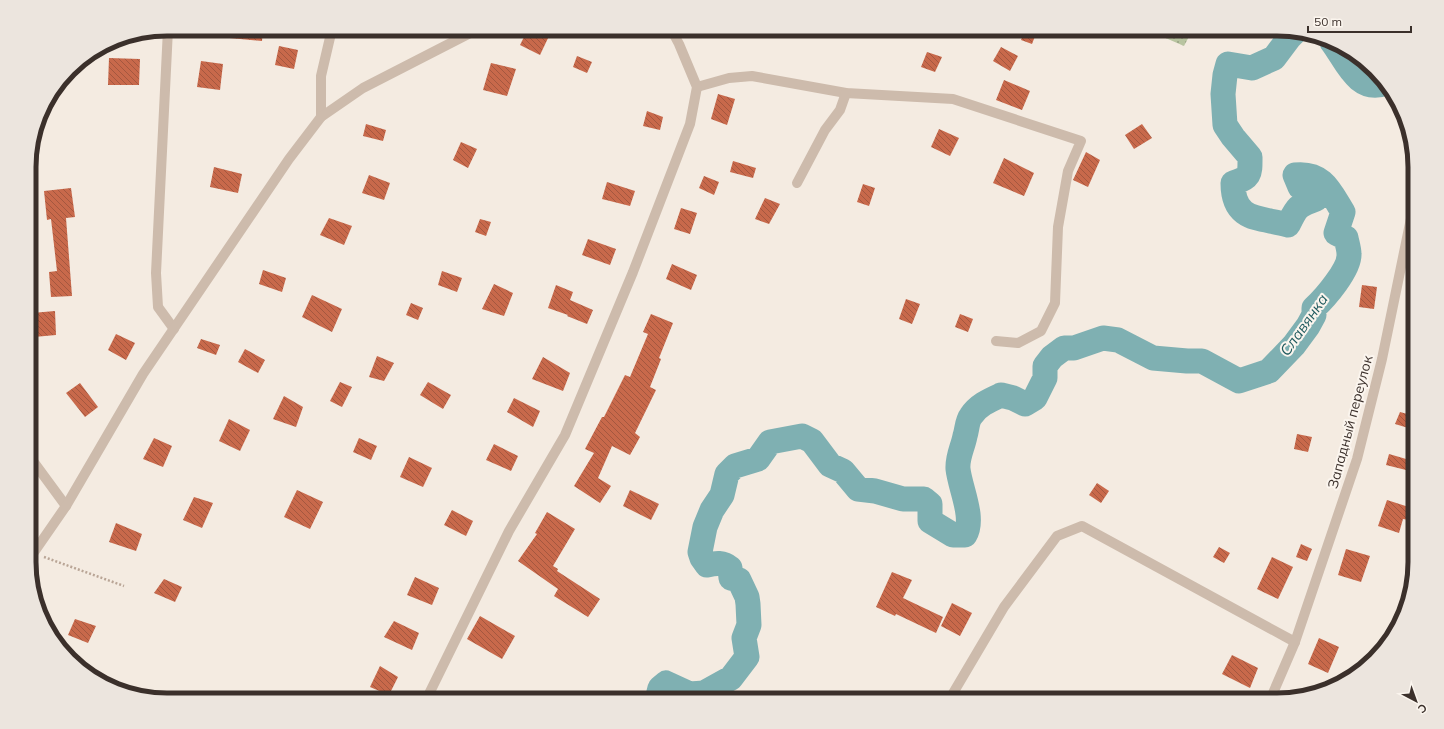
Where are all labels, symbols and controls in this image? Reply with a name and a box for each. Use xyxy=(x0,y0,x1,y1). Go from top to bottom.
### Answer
scale bar xyxy=(1308,8,1411,34)
text: 50 m xyxy=(1314,14,1342,29)
water label: Славянка xyxy=(1275,290,1332,359)
street label: Западный переулок xyxy=(1324,353,1377,491)
north arrow xyxy=(1396,681,1436,721)
text: С xyxy=(1415,701,1430,717)

